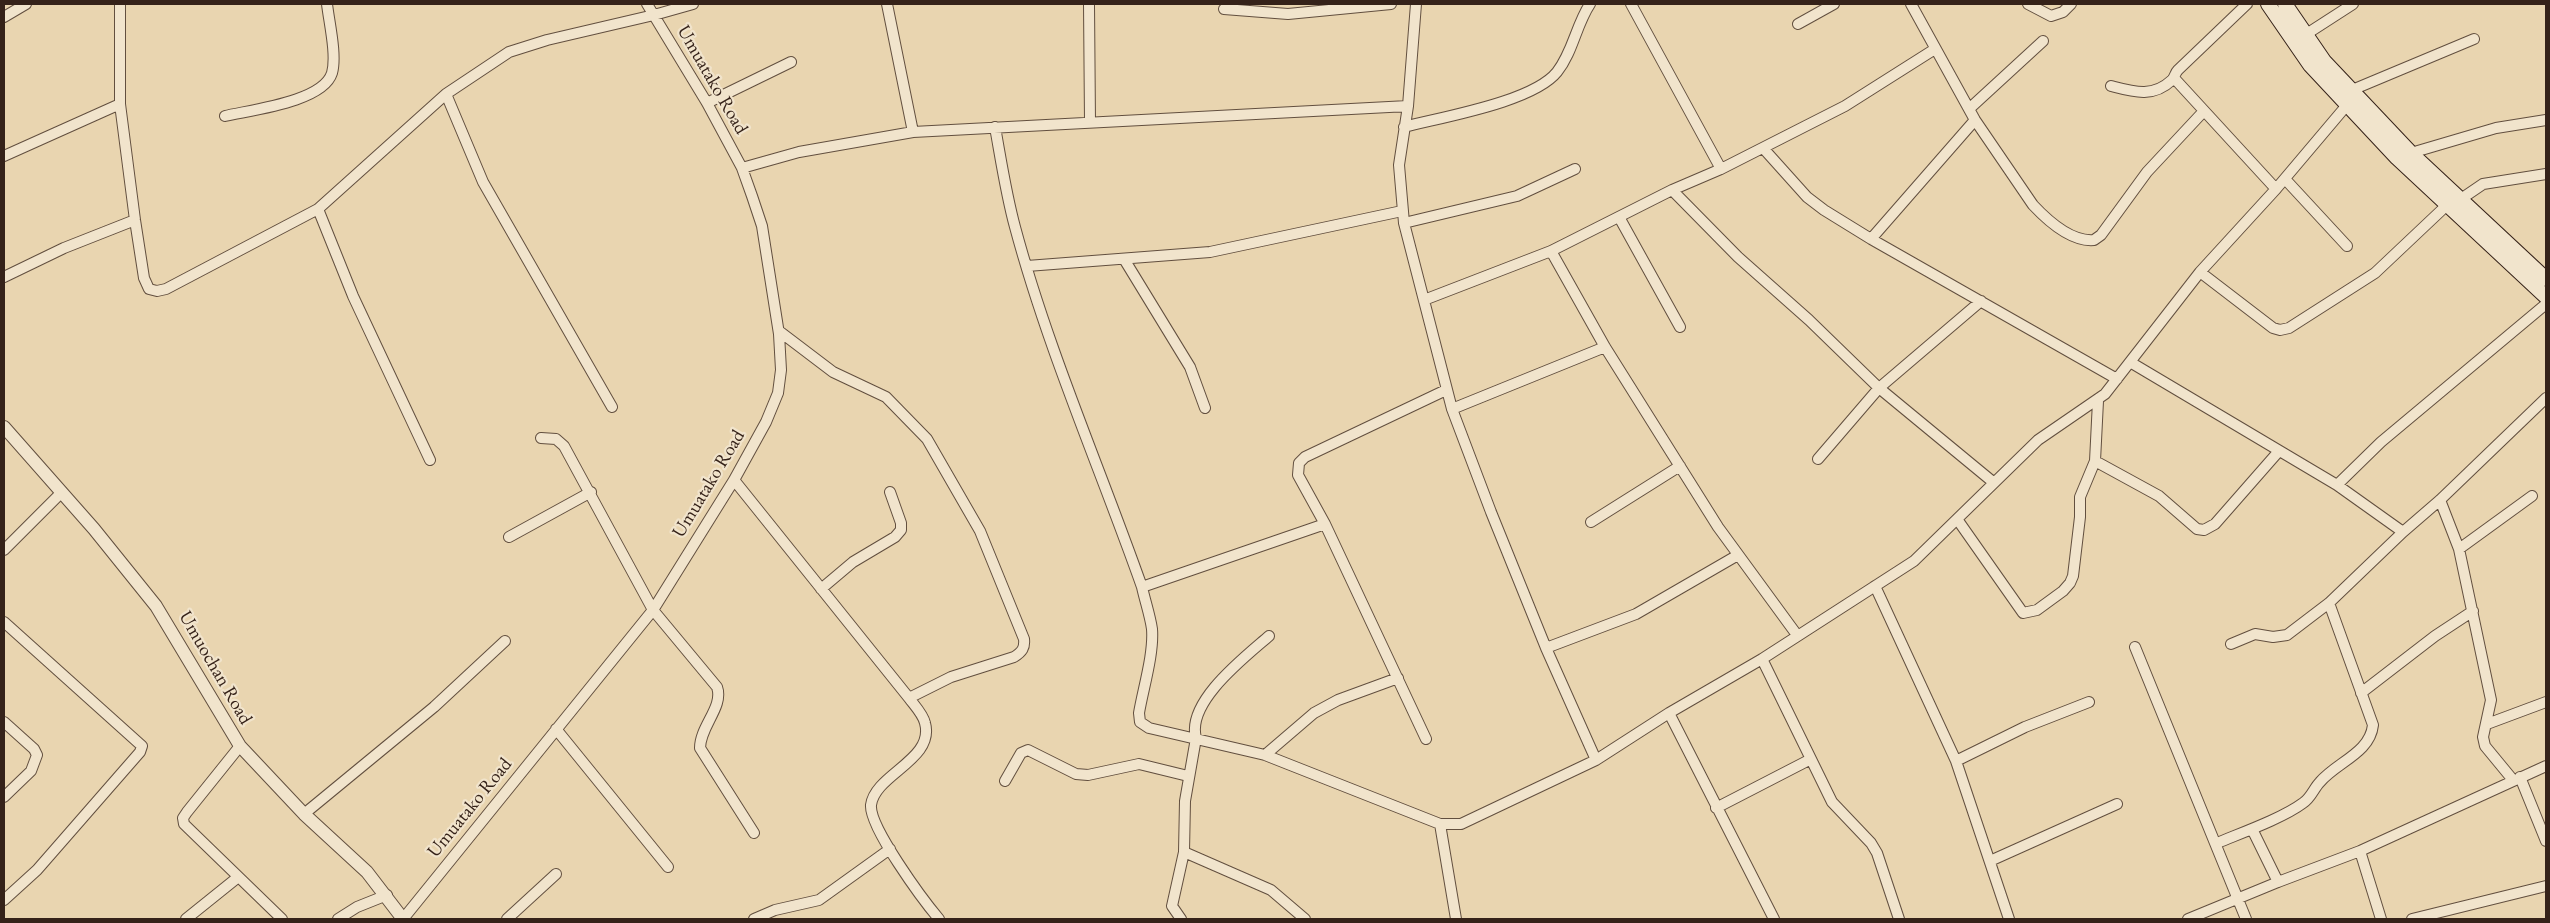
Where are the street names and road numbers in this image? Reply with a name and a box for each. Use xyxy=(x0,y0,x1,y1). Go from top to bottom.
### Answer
street label: Umuatako Road xyxy=(672,22,752,138)
street label: Umuatako Road xyxy=(668,426,750,542)
street label: Umuochan Road xyxy=(173,607,257,729)
street label: Umuatako Road xyxy=(423,753,517,863)

